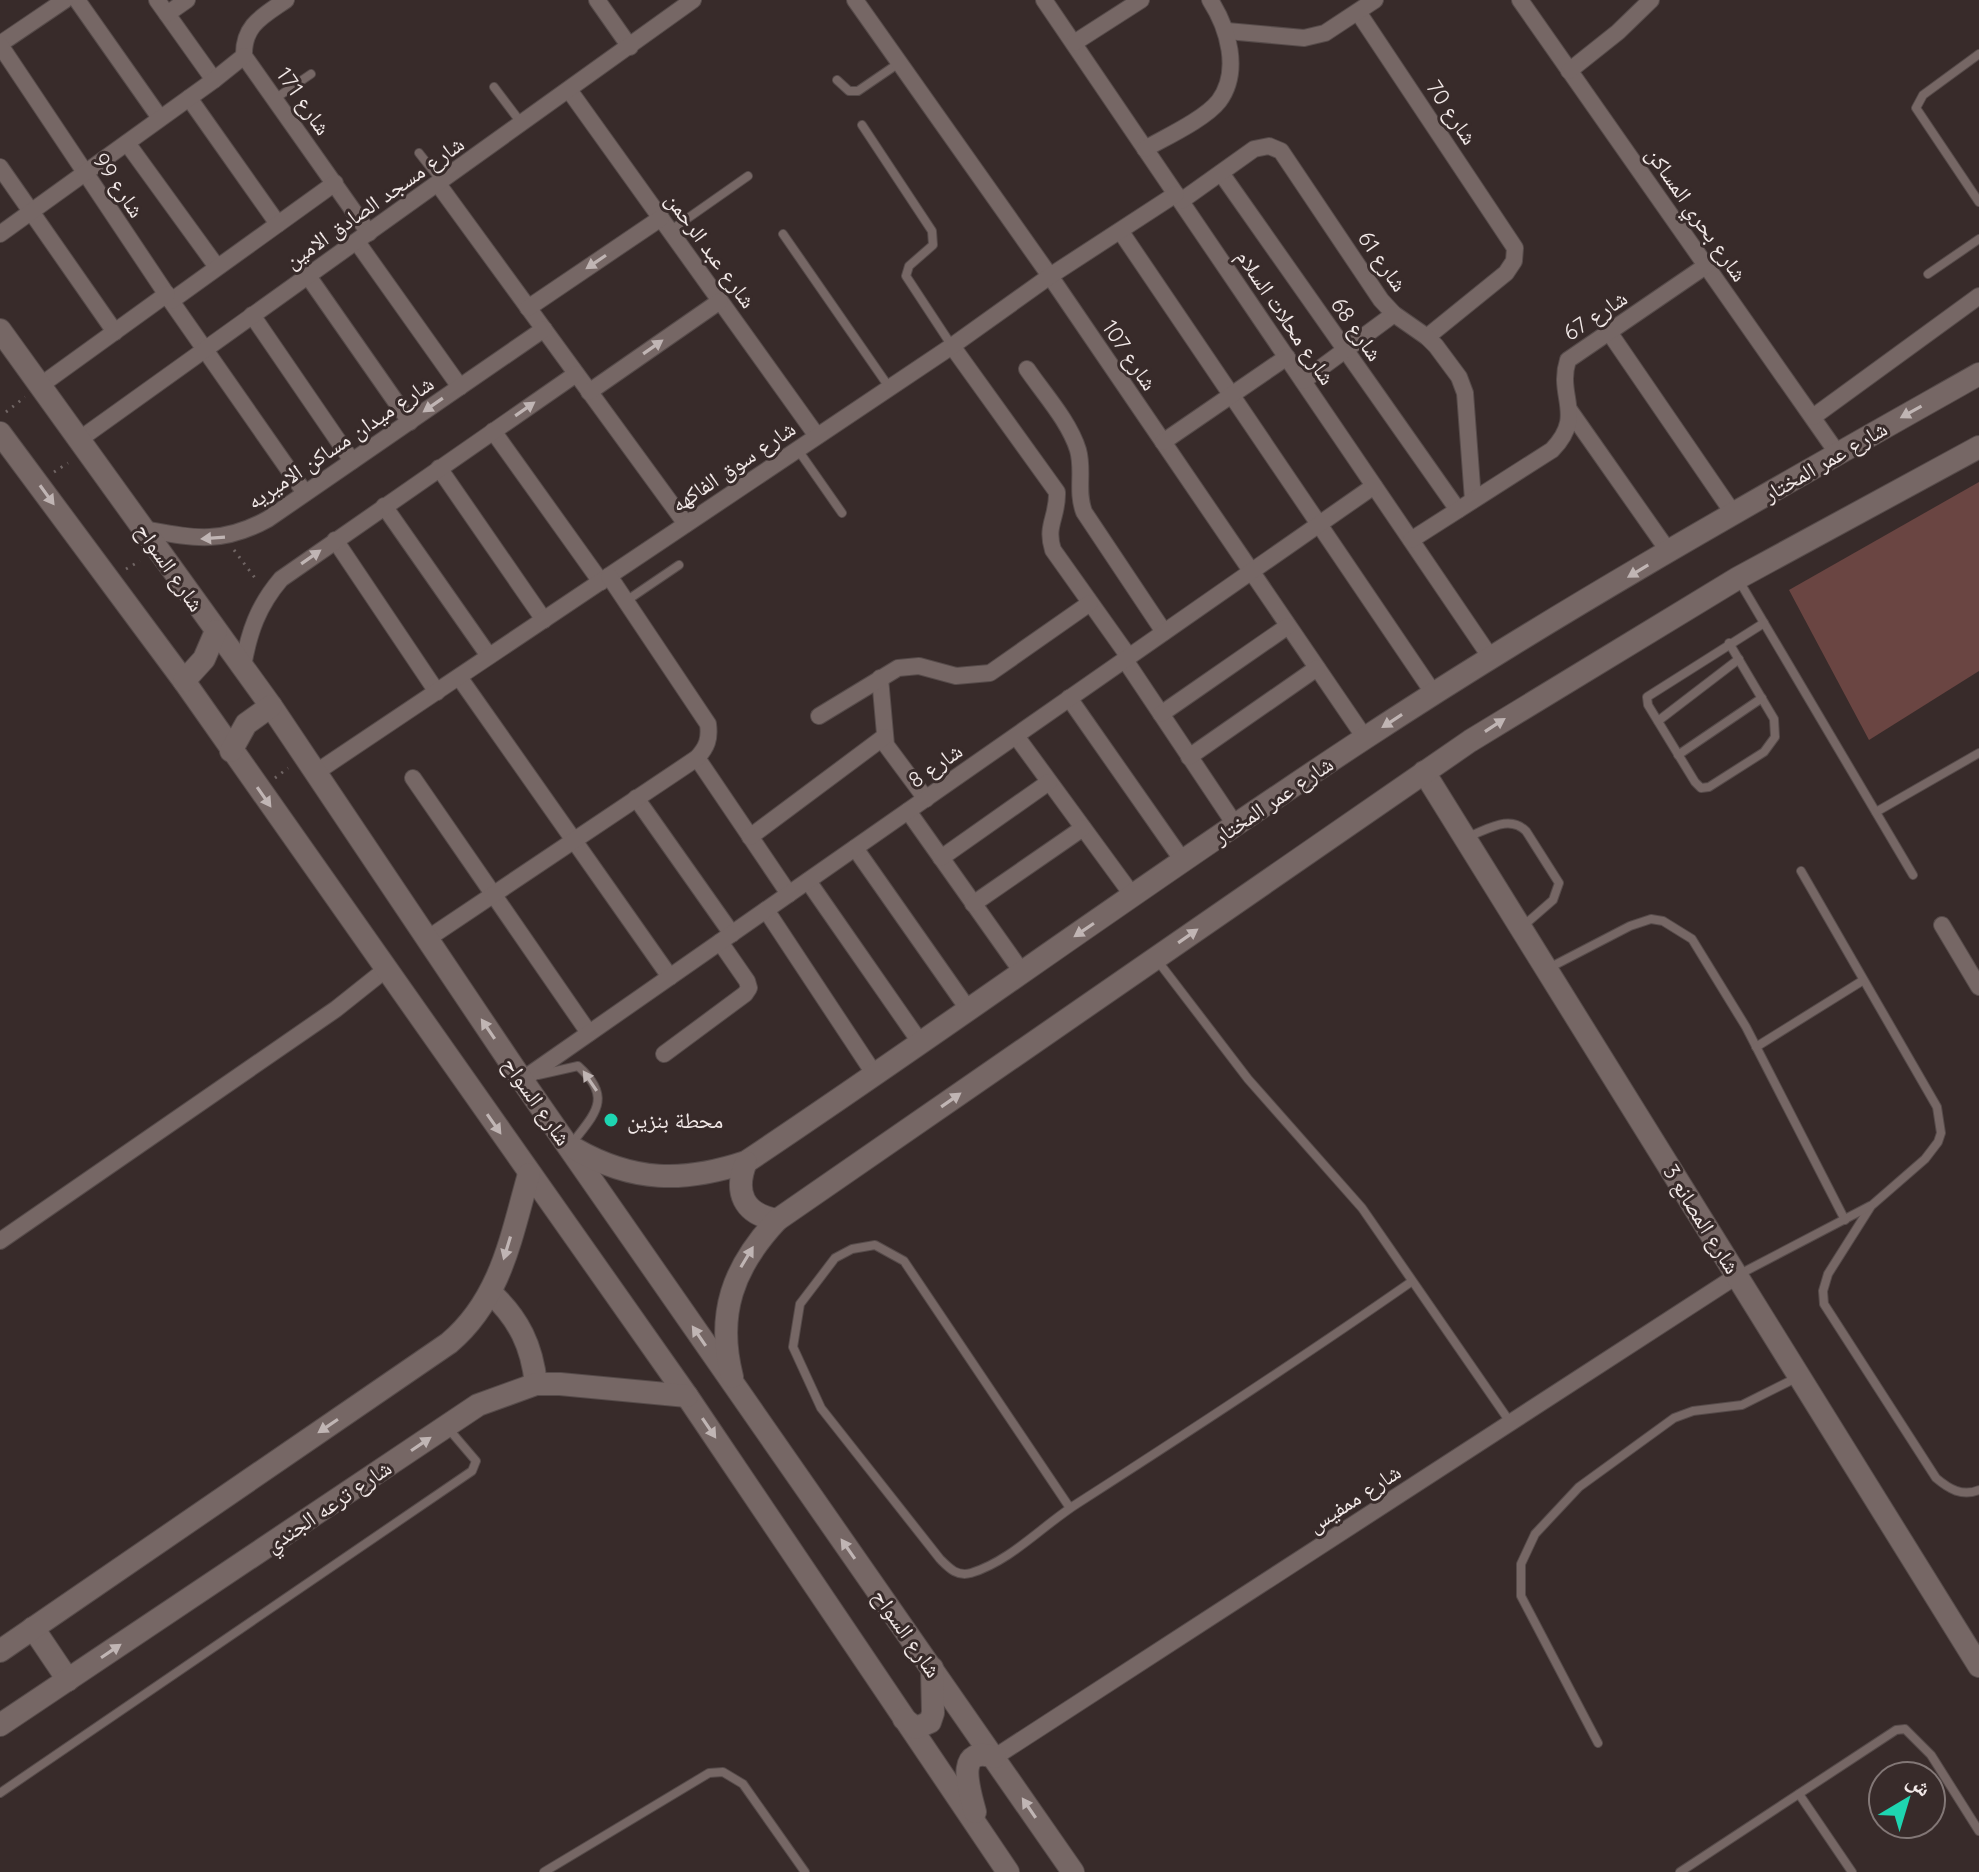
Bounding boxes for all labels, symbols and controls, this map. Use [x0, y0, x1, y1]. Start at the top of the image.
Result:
street label: شارع 171 [271, 62, 337, 140]
street label: شارع 70 [1420, 74, 1484, 150]
street label: شارع مسجد الصادق الامين [279, 129, 469, 275]
street label: شارع بحري المساكن [1637, 141, 1754, 289]
street label: شارع 99 [87, 147, 151, 223]
street label: شارع عبد الرحمن [660, 187, 762, 313]
street label: شارع 61 [1352, 225, 1414, 297]
street label: شارع محلات السلام [1230, 244, 1342, 391]
one-way arrow [585, 254, 607, 269]
street label: شارع 67 [1558, 284, 1632, 346]
street label: شارع 68 [1325, 292, 1389, 366]
street label: شارع 107 [1096, 314, 1164, 396]
one-way arrow [643, 340, 664, 355]
street label: شارع ميدان مساكن الاميريه [241, 369, 439, 515]
one-way arrow [423, 397, 444, 412]
one-way arrow [514, 402, 535, 417]
one-way arrow [1900, 405, 1922, 419]
street label: شارع سوق الفاكهه [665, 414, 801, 518]
street label: شارع عمر المختار [1757, 414, 1892, 508]
one-way arrow [39, 484, 55, 506]
street label: شارع السواح [129, 517, 211, 617]
one-way arrow [200, 532, 225, 545]
one-way arrow [300, 550, 321, 565]
one-way arrow [1627, 564, 1649, 578]
one-way arrow [1381, 713, 1403, 727]
one-way arrow [1484, 719, 1506, 733]
street label: شارع 8 [903, 736, 967, 794]
street label: شارع عمر المختار [1207, 750, 1338, 851]
one-way arrow [256, 787, 271, 808]
one-way arrow [1074, 922, 1095, 937]
one-way arrow [1178, 929, 1199, 944]
one-way arrow [481, 1019, 496, 1040]
street label: شارع السواح [496, 1051, 578, 1151]
one-way arrow [584, 1070, 598, 1092]
one-way arrow [941, 1092, 962, 1107]
place label: محطة بنزين [627, 1106, 723, 1134]
marker: محطة بنزين [602, 1111, 620, 1129]
one-way arrow [486, 1114, 501, 1135]
street label: شارع المصانع 3 [1657, 1159, 1747, 1279]
one-way arrow [500, 1237, 513, 1261]
one-way arrow [740, 1246, 754, 1268]
one-way arrow [692, 1325, 707, 1346]
one-way arrow [318, 1418, 339, 1433]
one-way arrow [701, 1418, 716, 1439]
one-way arrow [410, 1437, 431, 1452]
street label: شارع ترعه الجندي [260, 1453, 398, 1561]
street label: شارع ممفيس [1302, 1457, 1406, 1539]
one-way arrow [841, 1538, 856, 1559]
street label: شارع السواح [866, 1583, 948, 1683]
one-way arrow [101, 1644, 122, 1659]
north arrow [1867, 1760, 1947, 1840]
text: ش [1901, 1766, 1937, 1802]
one-way arrow [1022, 1797, 1037, 1818]

